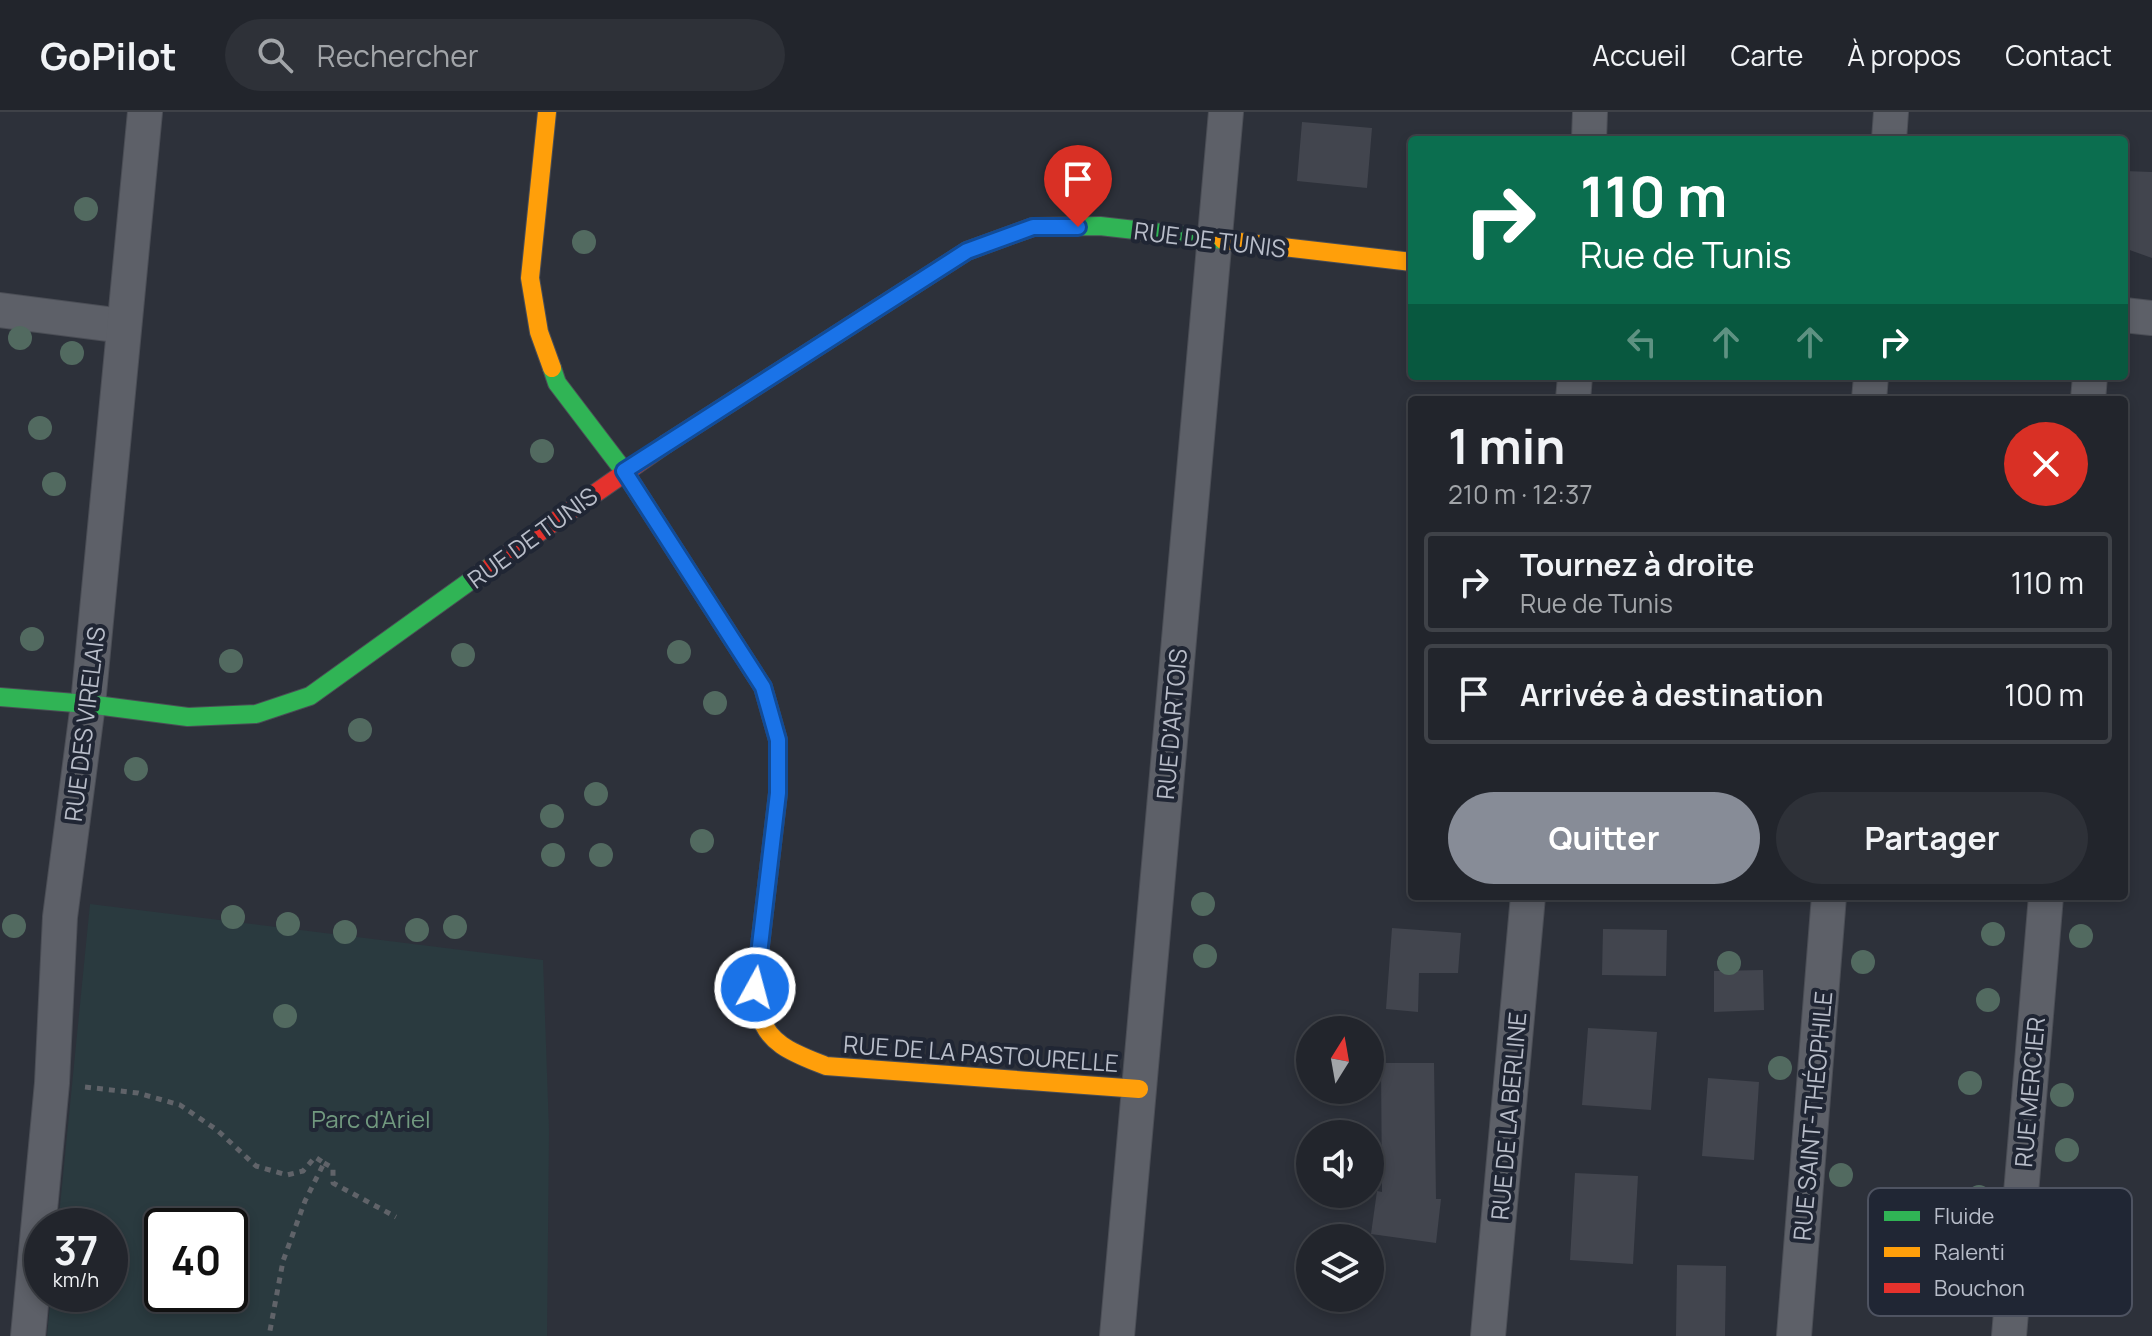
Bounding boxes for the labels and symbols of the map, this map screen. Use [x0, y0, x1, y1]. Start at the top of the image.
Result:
pin [1044, 145, 1112, 227]
street label: RUE DE TUNIS [1132, 213, 1288, 265]
street label: RUE DE TUNIS [460, 479, 604, 595]
street label: RUE DES VIRELAIS [56, 625, 112, 823]
street label: RUE D'ARTOIS [1148, 647, 1194, 801]
position arrow [713, 946, 797, 1030]
street label: RUE SAINT-THÉOPHILE [1785, 990, 1839, 1242]
street label: RUE DE LA BERLINE [1482, 1011, 1534, 1221]
street label: RUE MERCIER [2006, 1015, 2052, 1169]
north arrow [1296, 1016, 1384, 1104]
street label: RUE DE LA PASTOURELLE [842, 1027, 1120, 1079]
park label: Parc d'Ariel [311, 1102, 431, 1135]
legend [1868, 1188, 2132, 1316]
text: Fluide [1934, 1201, 1994, 1231]
speed limit sign: 40 [144, 1208, 248, 1312]
text: Ralenti [1934, 1237, 2005, 1267]
text: Bouchon [1934, 1273, 2025, 1303]

